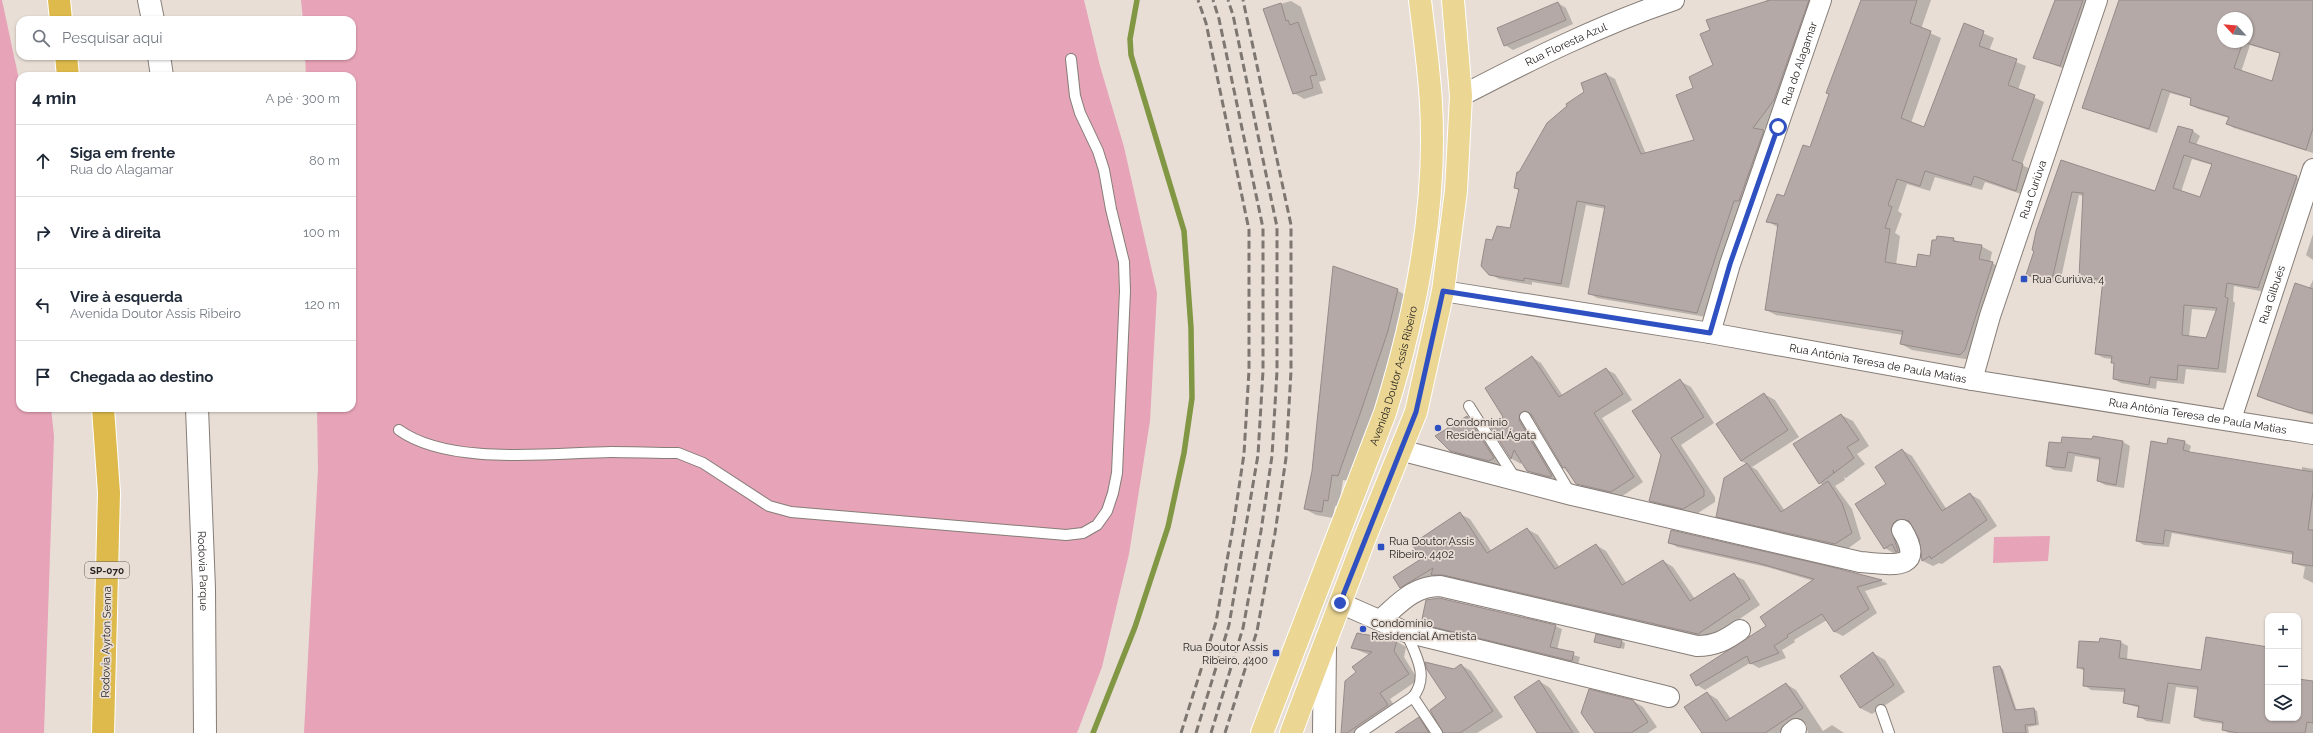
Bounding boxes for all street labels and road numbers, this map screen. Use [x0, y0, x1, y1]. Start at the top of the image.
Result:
street label: Rua Floresta Azul [1523, 20, 1609, 69]
street label: Rua do Alagamar [1779, 20, 1820, 107]
street label: Rua Curiúva [2017, 159, 2049, 221]
street label: Rua Gilbués [2257, 264, 2288, 326]
street label: Avenida Doutor Assis Ribeiro [1367, 304, 1420, 448]
street label: Rua Antônia Teresa de Paula Matias [1788, 341, 1968, 386]
street label: Rua Antônia Teresa de Paula Matias [2108, 396, 2287, 437]
street label: Rodovia Parque [195, 531, 210, 612]
road number: SP-070 [85, 562, 129, 578]
street label: Rodovia Ayrton Senna [99, 586, 114, 698]

